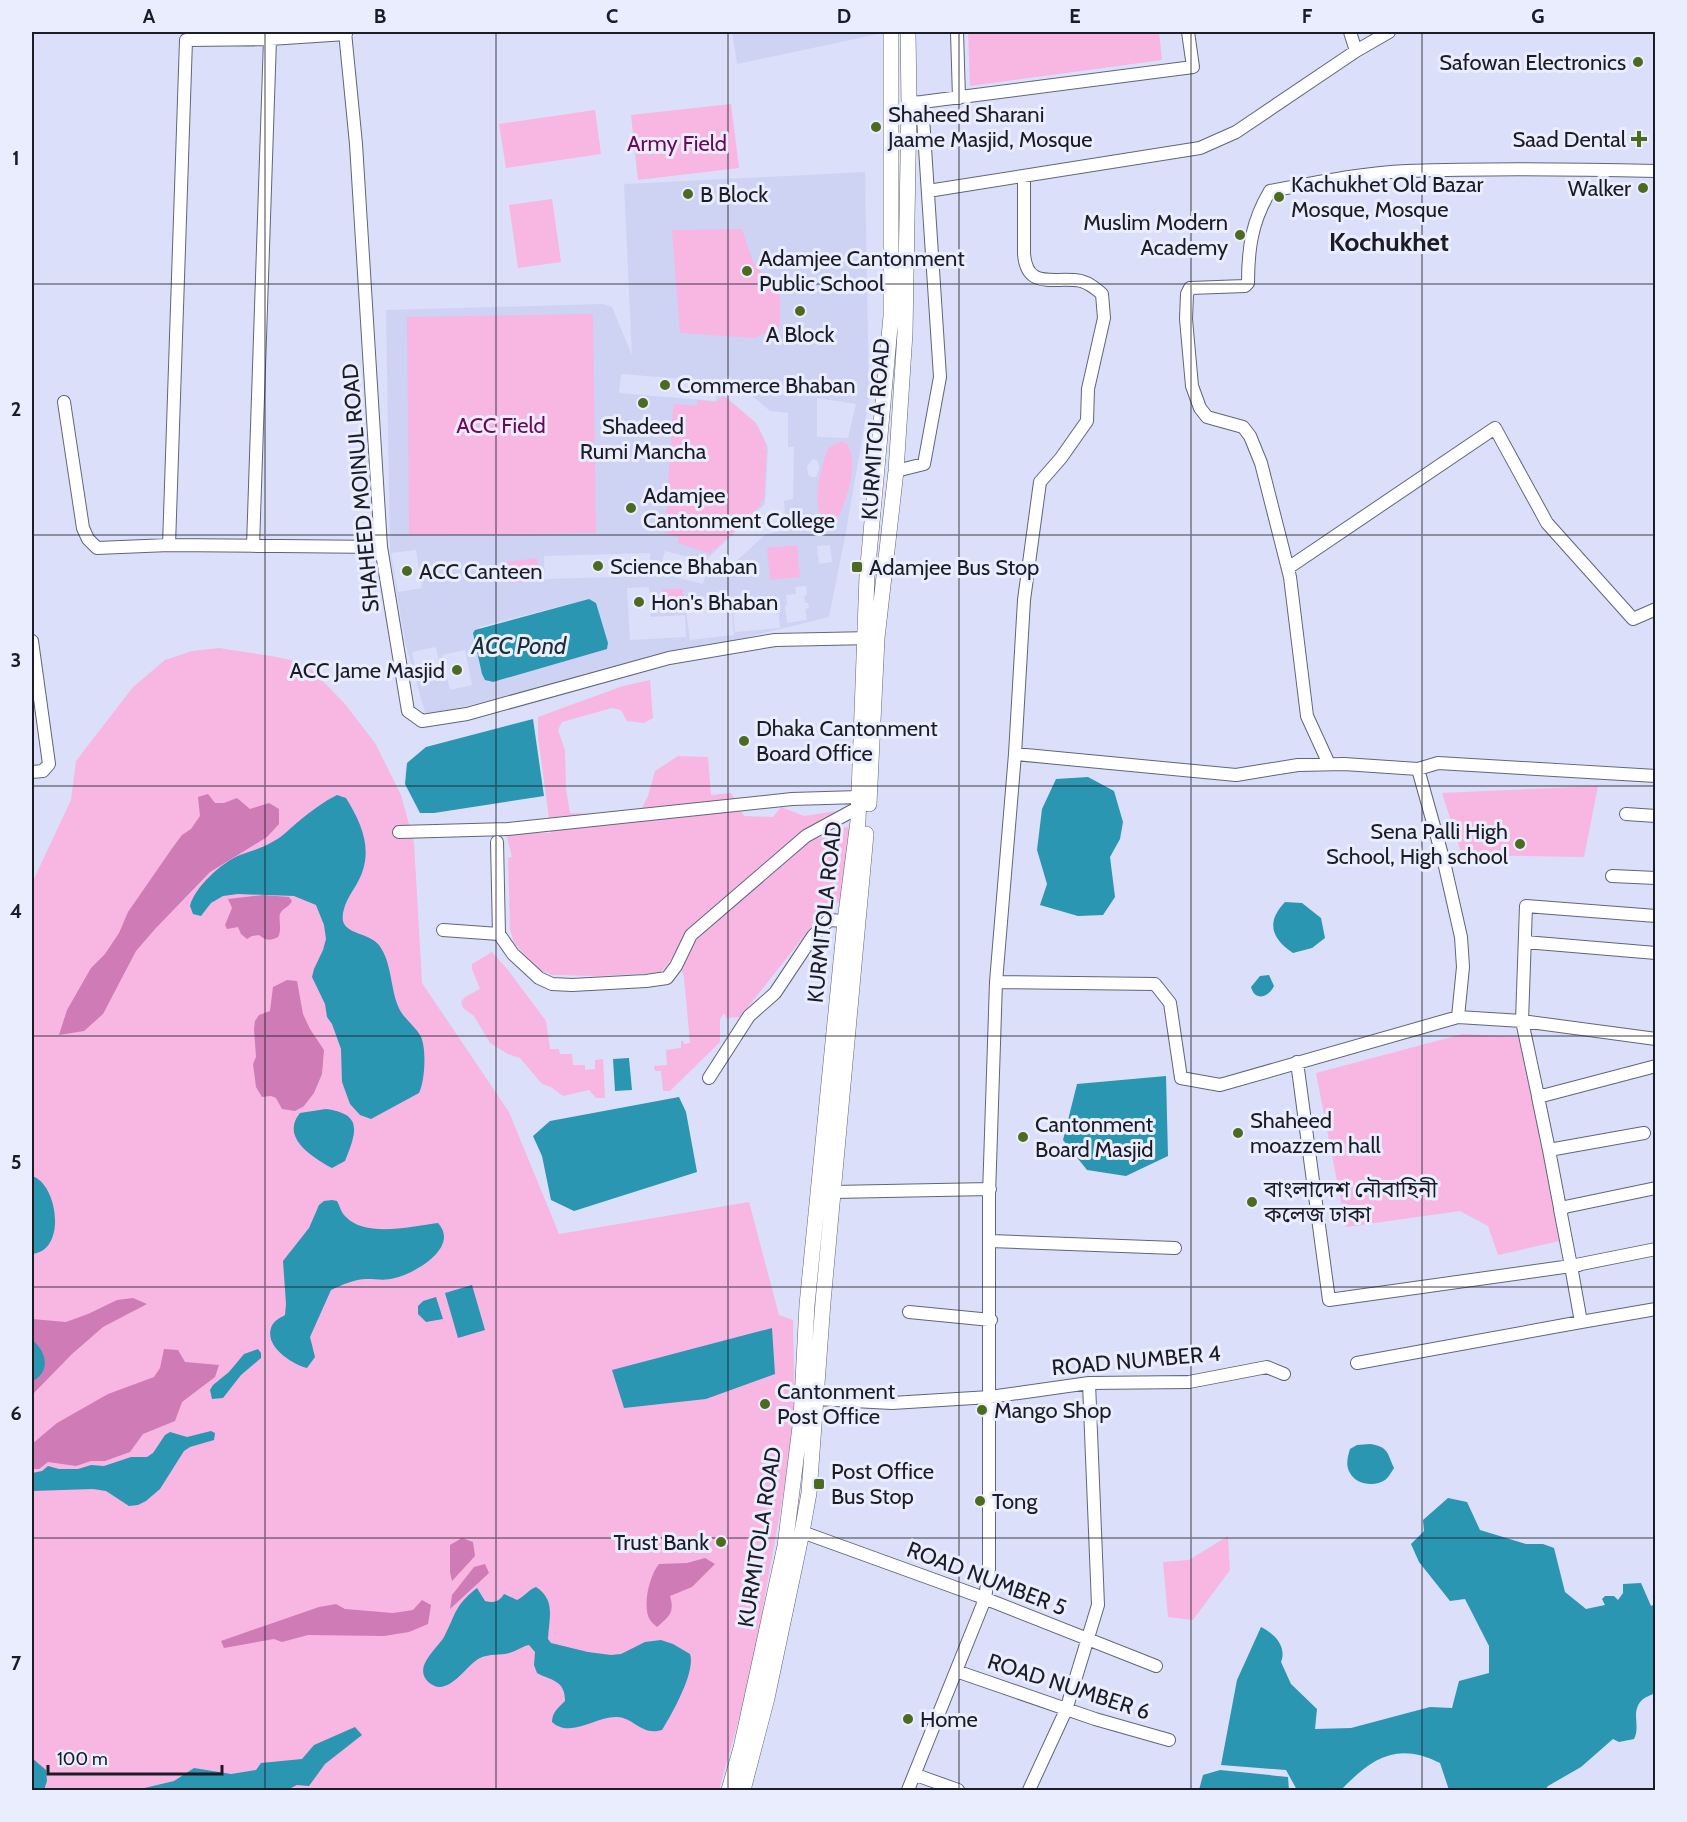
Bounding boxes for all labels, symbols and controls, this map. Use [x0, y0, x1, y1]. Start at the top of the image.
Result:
text: A [143, 4, 156, 28]
text: B [374, 4, 386, 28]
text: C [606, 4, 618, 28]
text: D [837, 4, 851, 28]
text: E [1069, 4, 1081, 28]
text: F [1302, 4, 1313, 28]
text: G [1531, 4, 1545, 28]
place label: Safowan Electronics [1439, 49, 1626, 76]
marker: Safowan Electronics [1631, 55, 1645, 69]
place label: Shaheed Sharani Jaame Masjid, Mosque [887, 101, 1093, 153]
marker: Shaheed Sharani Jaame Masjid, Mosque [869, 120, 883, 134]
place label: Saad Dental [1512, 126, 1627, 153]
park label: Army Field [627, 130, 727, 157]
marker: Saad Dental [1630, 130, 1648, 148]
text: 1 [12, 146, 20, 170]
place label: Kachukhet Old Bazar Mosque, Mosque [1291, 171, 1484, 223]
place label: Walker [1568, 175, 1631, 202]
place label: B Block [700, 181, 768, 208]
marker: Walker [1636, 181, 1650, 195]
marker: B Block [681, 187, 695, 201]
marker: Kachukhet Old Bazar Mosque, Mosque [1272, 190, 1286, 204]
place label: Muslim Modern Academy [1083, 209, 1228, 261]
district label: Kochukhet [1329, 226, 1449, 258]
marker: Muslim Modern Academy [1233, 228, 1247, 242]
place label: Adamjee Cantonment Public School [759, 245, 965, 297]
marker: Adamjee Cantonment Public School [740, 264, 754, 278]
marker: A Block [793, 304, 807, 318]
place label: A Block [766, 321, 834, 348]
street label: KURMITOLA ROAD [856, 337, 895, 521]
street label: SHAHEED MOINUL ROAD [336, 362, 385, 614]
place label: Commerce Bhaban [677, 372, 855, 399]
marker: Commerce Bhaban [658, 378, 672, 392]
marker: Shadeed Rumi Mancha [636, 396, 650, 410]
text: 2 [11, 397, 21, 421]
park label: ACC Field [456, 412, 546, 439]
place label: Shadeed Rumi Mancha [580, 413, 707, 465]
place label: Adamjee Cantonment College [643, 482, 835, 534]
marker: Adamjee Cantonment College [624, 501, 638, 515]
place label: Science Bhaban [610, 553, 758, 580]
place label: Adamjee Bus Stop [869, 554, 1039, 581]
place label: ACC Canteen [419, 558, 542, 585]
marker: Science Bhaban [591, 559, 605, 573]
marker: Adamjee Bus Stop [850, 560, 864, 574]
marker: ACC Canteen [400, 564, 414, 578]
place label: Hon's Bhaban [651, 589, 778, 616]
marker: Hon's Bhaban [632, 595, 646, 609]
water label: ACC Pond [471, 631, 567, 660]
text: 3 [11, 648, 21, 672]
place label: ACC Jame Masjid [290, 657, 445, 684]
marker: ACC Jame Masjid [450, 663, 464, 677]
place label: Dhaka Cantonment Board Office [756, 715, 938, 767]
marker: Dhaka Cantonment Board Office [737, 734, 751, 748]
place label: Sena Palli High School, High school [1326, 818, 1509, 870]
street label: KURMITOLA ROAD [802, 820, 847, 1004]
marker: Sena Palli High School, High school [1513, 837, 1527, 851]
text: 4 [10, 899, 22, 923]
place label: Shaheed moazzem hall [1250, 1107, 1382, 1159]
place label: Cantonment Board Masjid [1035, 1111, 1154, 1163]
marker: Shaheed moazzem hall [1231, 1126, 1245, 1140]
marker: Cantonment Board Masjid [1016, 1130, 1030, 1144]
text: 5 [11, 1150, 21, 1174]
place label: বাংলাদেশ নৌবাহিনী কলেজ ঢাকা [1263, 1176, 1438, 1228]
marker: বাংলাদেশ নৌবাহিনী কলেজ ঢাকা [1245, 1195, 1259, 1209]
street label: ROAD NUMBER 4 [1050, 1340, 1222, 1381]
place label: Cantonment Post Office [777, 1378, 896, 1430]
marker: Cantonment Post Office [758, 1397, 772, 1411]
place label: Mango Shop [994, 1397, 1112, 1424]
text: 6 [10, 1401, 22, 1425]
marker: Mango Shop [975, 1403, 989, 1417]
street label: KURMITOLA ROAD [732, 1445, 787, 1629]
place label: Post Office Bus Stop [831, 1458, 934, 1510]
marker: Post Office Bus Stop [812, 1477, 826, 1491]
place label: Tong [992, 1488, 1038, 1515]
marker: Tong [973, 1494, 987, 1508]
place label: Trust Bank [613, 1529, 709, 1556]
marker: Trust Bank [714, 1535, 728, 1549]
street label: ROAD NUMBER 5 [903, 1536, 1071, 1621]
street label: ROAD NUMBER 6 [984, 1647, 1154, 1726]
text: 7 [11, 1651, 22, 1675]
place label: Home [920, 1706, 978, 1733]
marker: Home [901, 1712, 915, 1726]
scale bar [48, 1738, 222, 1776]
text: 100 m [57, 1748, 108, 1770]

